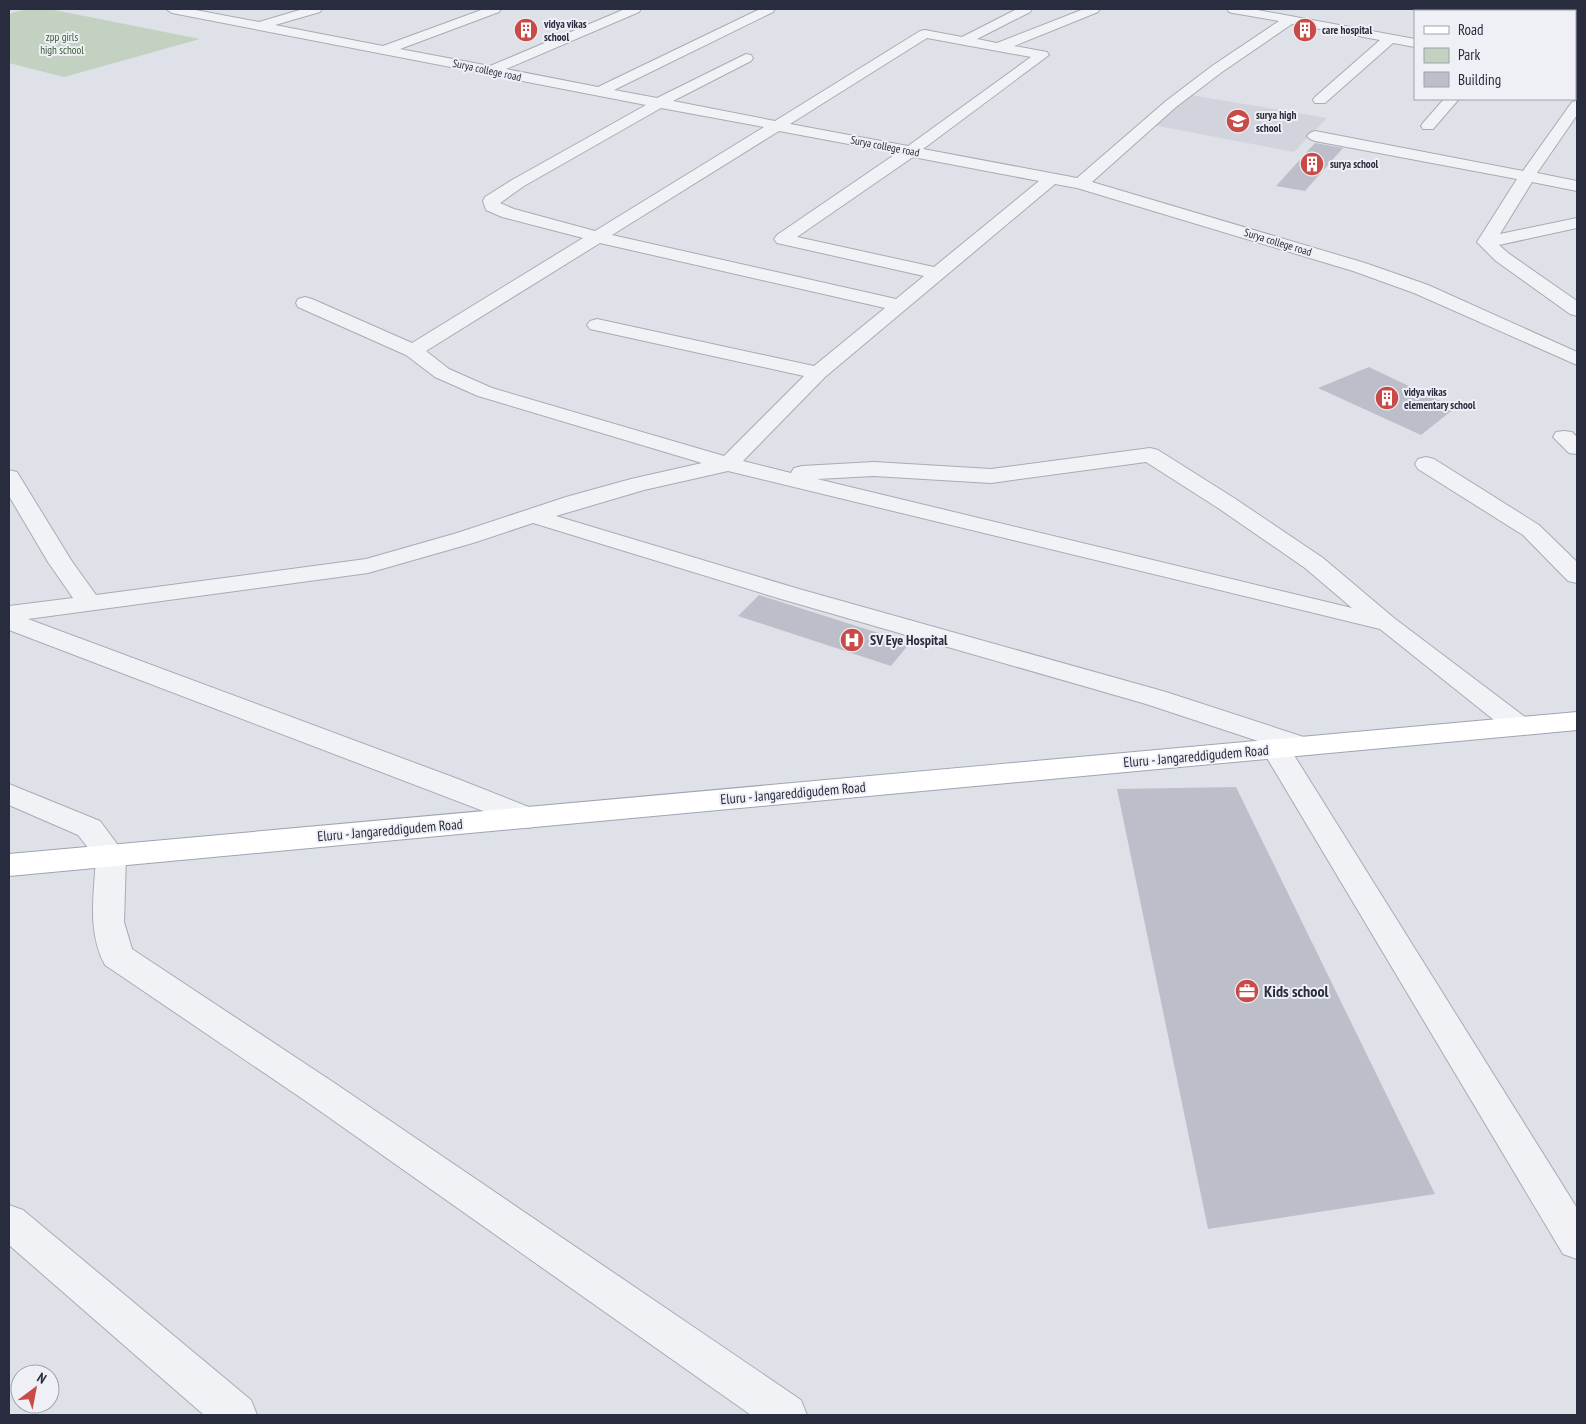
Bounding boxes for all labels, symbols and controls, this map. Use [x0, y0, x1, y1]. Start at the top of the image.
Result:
legend [1414, 10, 1576, 100]
building icon: vidya vikas school [513, 17, 539, 43]
place label: vidya vikas school [543, 17, 587, 44]
building icon: care hospital [1292, 17, 1318, 43]
text: Road [1458, 20, 1484, 39]
place label: care hospital [1322, 23, 1372, 37]
park label: zpp girls high school [40, 30, 84, 57]
text: Park [1458, 45, 1480, 64]
street label: Surya college road [451, 56, 523, 84]
text: Building [1458, 70, 1501, 89]
school or university icon: surya high school [1225, 108, 1251, 134]
place label: surya high school [1256, 108, 1296, 135]
street label: Surya college road [849, 132, 921, 160]
building icon: surya school [1299, 151, 1325, 177]
place label: surya school [1330, 157, 1379, 171]
street label: Surya college road [1242, 225, 1314, 259]
building icon: vidya vikas elementary school [1374, 385, 1400, 411]
place label: vidya vikas elementary school [1403, 385, 1476, 412]
hospital icon: SV Eye Hospital [839, 627, 865, 653]
place label: SV Eye Hospital [870, 631, 948, 649]
street label: Eluru - Jangareddigudem Road [1123, 741, 1269, 771]
street label: Eluru - Jangareddigudem Road [720, 778, 866, 808]
street label: Eluru - Jangareddigudem Road [317, 815, 463, 845]
office icon: Kids school [1234, 978, 1260, 1004]
place label: Kids school [1264, 981, 1329, 1001]
north arrow [10, 1364, 60, 1414]
text: N [34, 1368, 50, 1388]

